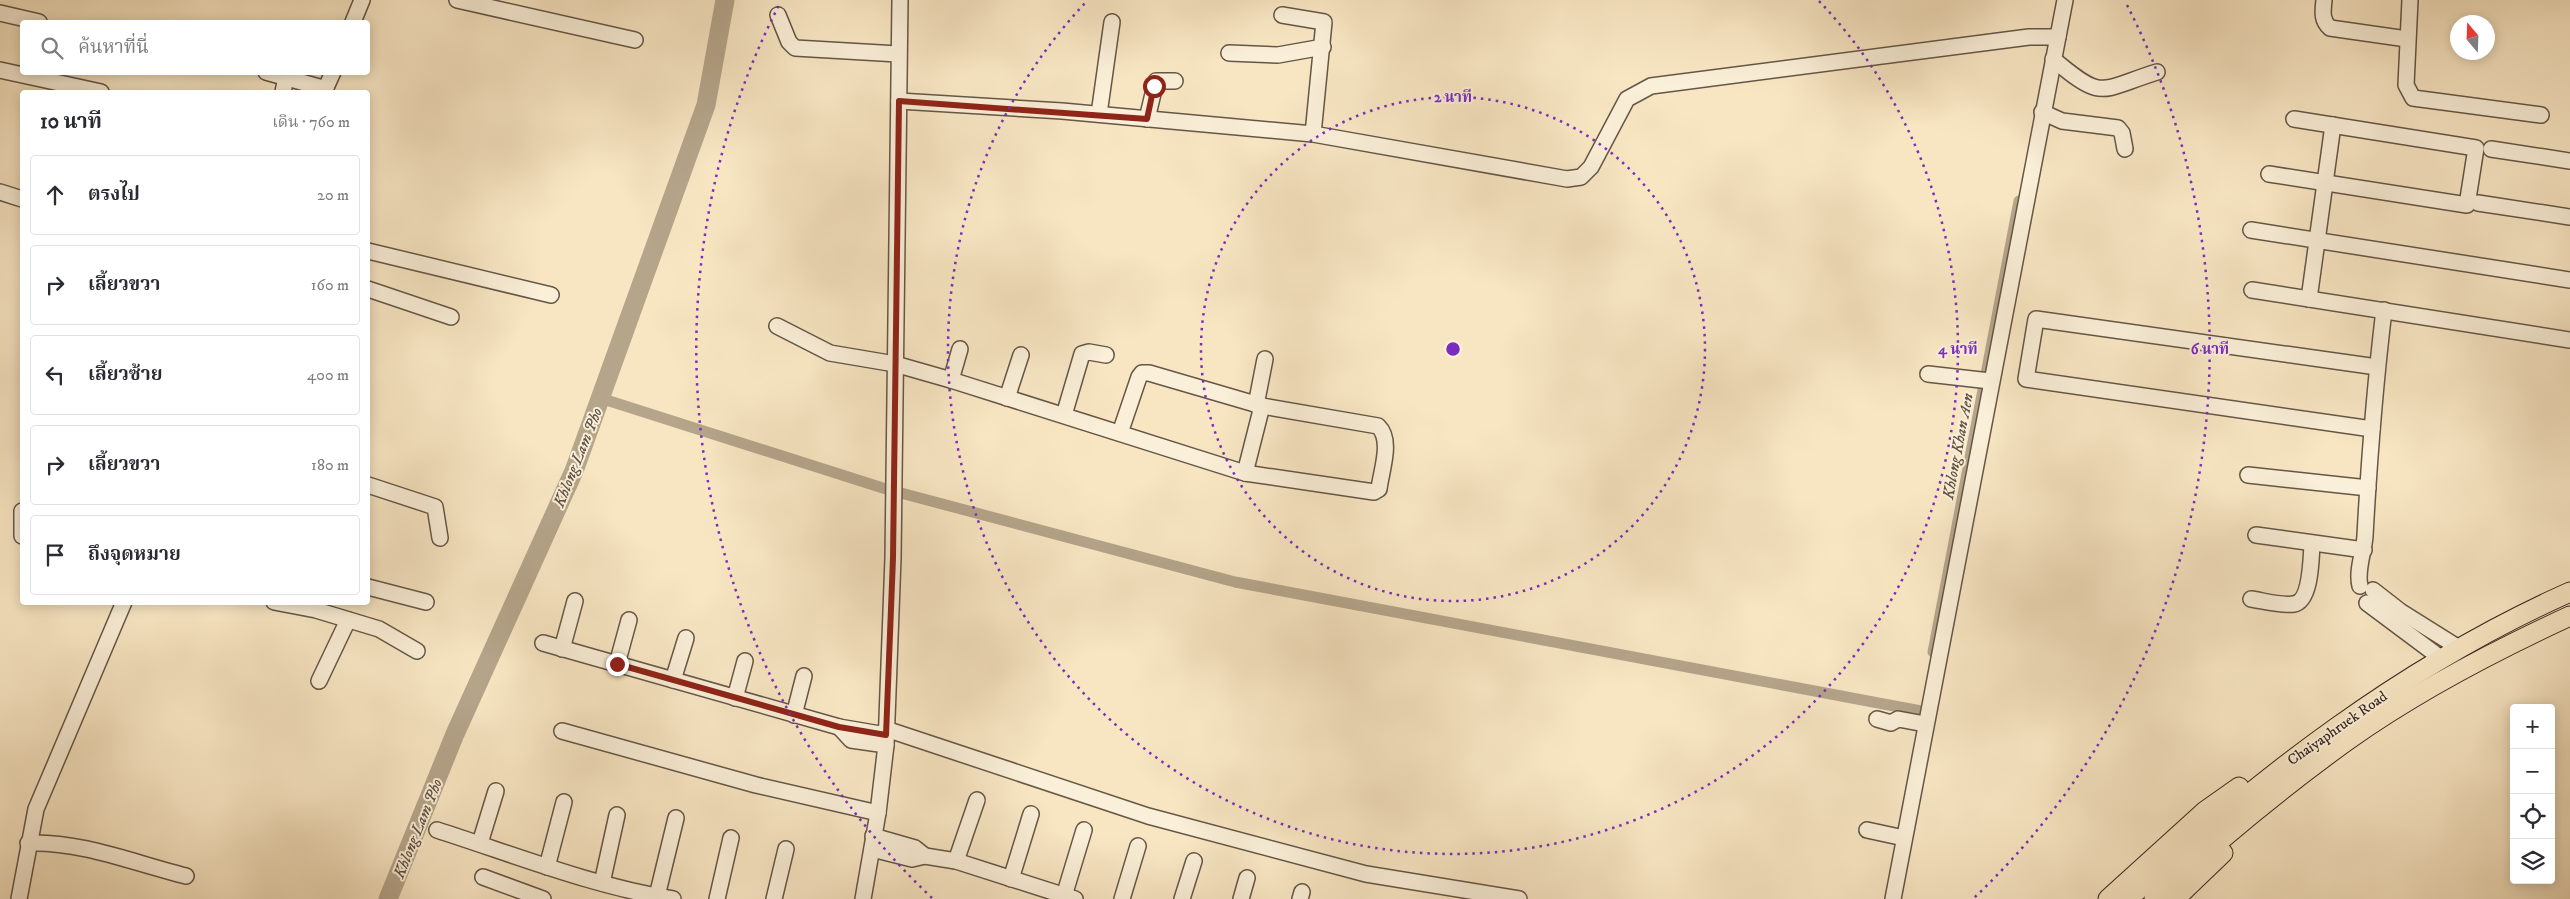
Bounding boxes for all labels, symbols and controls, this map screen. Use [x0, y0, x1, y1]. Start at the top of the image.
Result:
north arrow [2450, 15, 2495, 60]
search box [20, 20, 370, 75]
icon: search [38, 34, 66, 62]
text: ค้นหาที่นี่ [78, 36, 149, 59]
route start [1143, 75, 1166, 98]
text: 2 นาที [1434, 88, 1472, 107]
text: 10 นาที [40, 109, 102, 135]
text: เดิน · 760 m [272, 112, 350, 132]
icon: ahead [41, 181, 69, 209]
text: ตรงไป [88, 183, 140, 206]
text: 20 m [317, 185, 349, 205]
icon: right [41, 271, 69, 299]
text: เลี้ยวขวา [88, 273, 160, 296]
text: 160 m [311, 275, 349, 295]
centre of rings [1444, 340, 1462, 358]
text: 4 นาที [1937, 340, 1978, 359]
text: 6 นาที [2191, 340, 2229, 359]
icon: left [41, 361, 69, 389]
text: เลี้ยวซ้าย [88, 363, 162, 386]
text: 400 m [307, 365, 349, 385]
water label: Khlong Khan Aen [1938, 392, 1978, 502]
water label: Khlong Lam Pho [549, 405, 607, 511]
icon: right [41, 451, 69, 479]
text: เลี้ยวขวา [88, 453, 160, 476]
text: 180 m [311, 455, 349, 475]
icon: arrive [41, 541, 69, 569]
text: ถึงจุดหมาย [88, 543, 181, 566]
route end [606, 653, 629, 676]
street label: Chaiyaphruek Road [2284, 687, 2391, 770]
map controls [2510, 704, 2555, 884]
button: + [2510, 704, 2555, 749]
button: − [2510, 749, 2555, 794]
water label: Khlong Lam Pho [389, 776, 447, 882]
button: locate [2510, 794, 2555, 839]
button: layers [2510, 839, 2555, 884]

